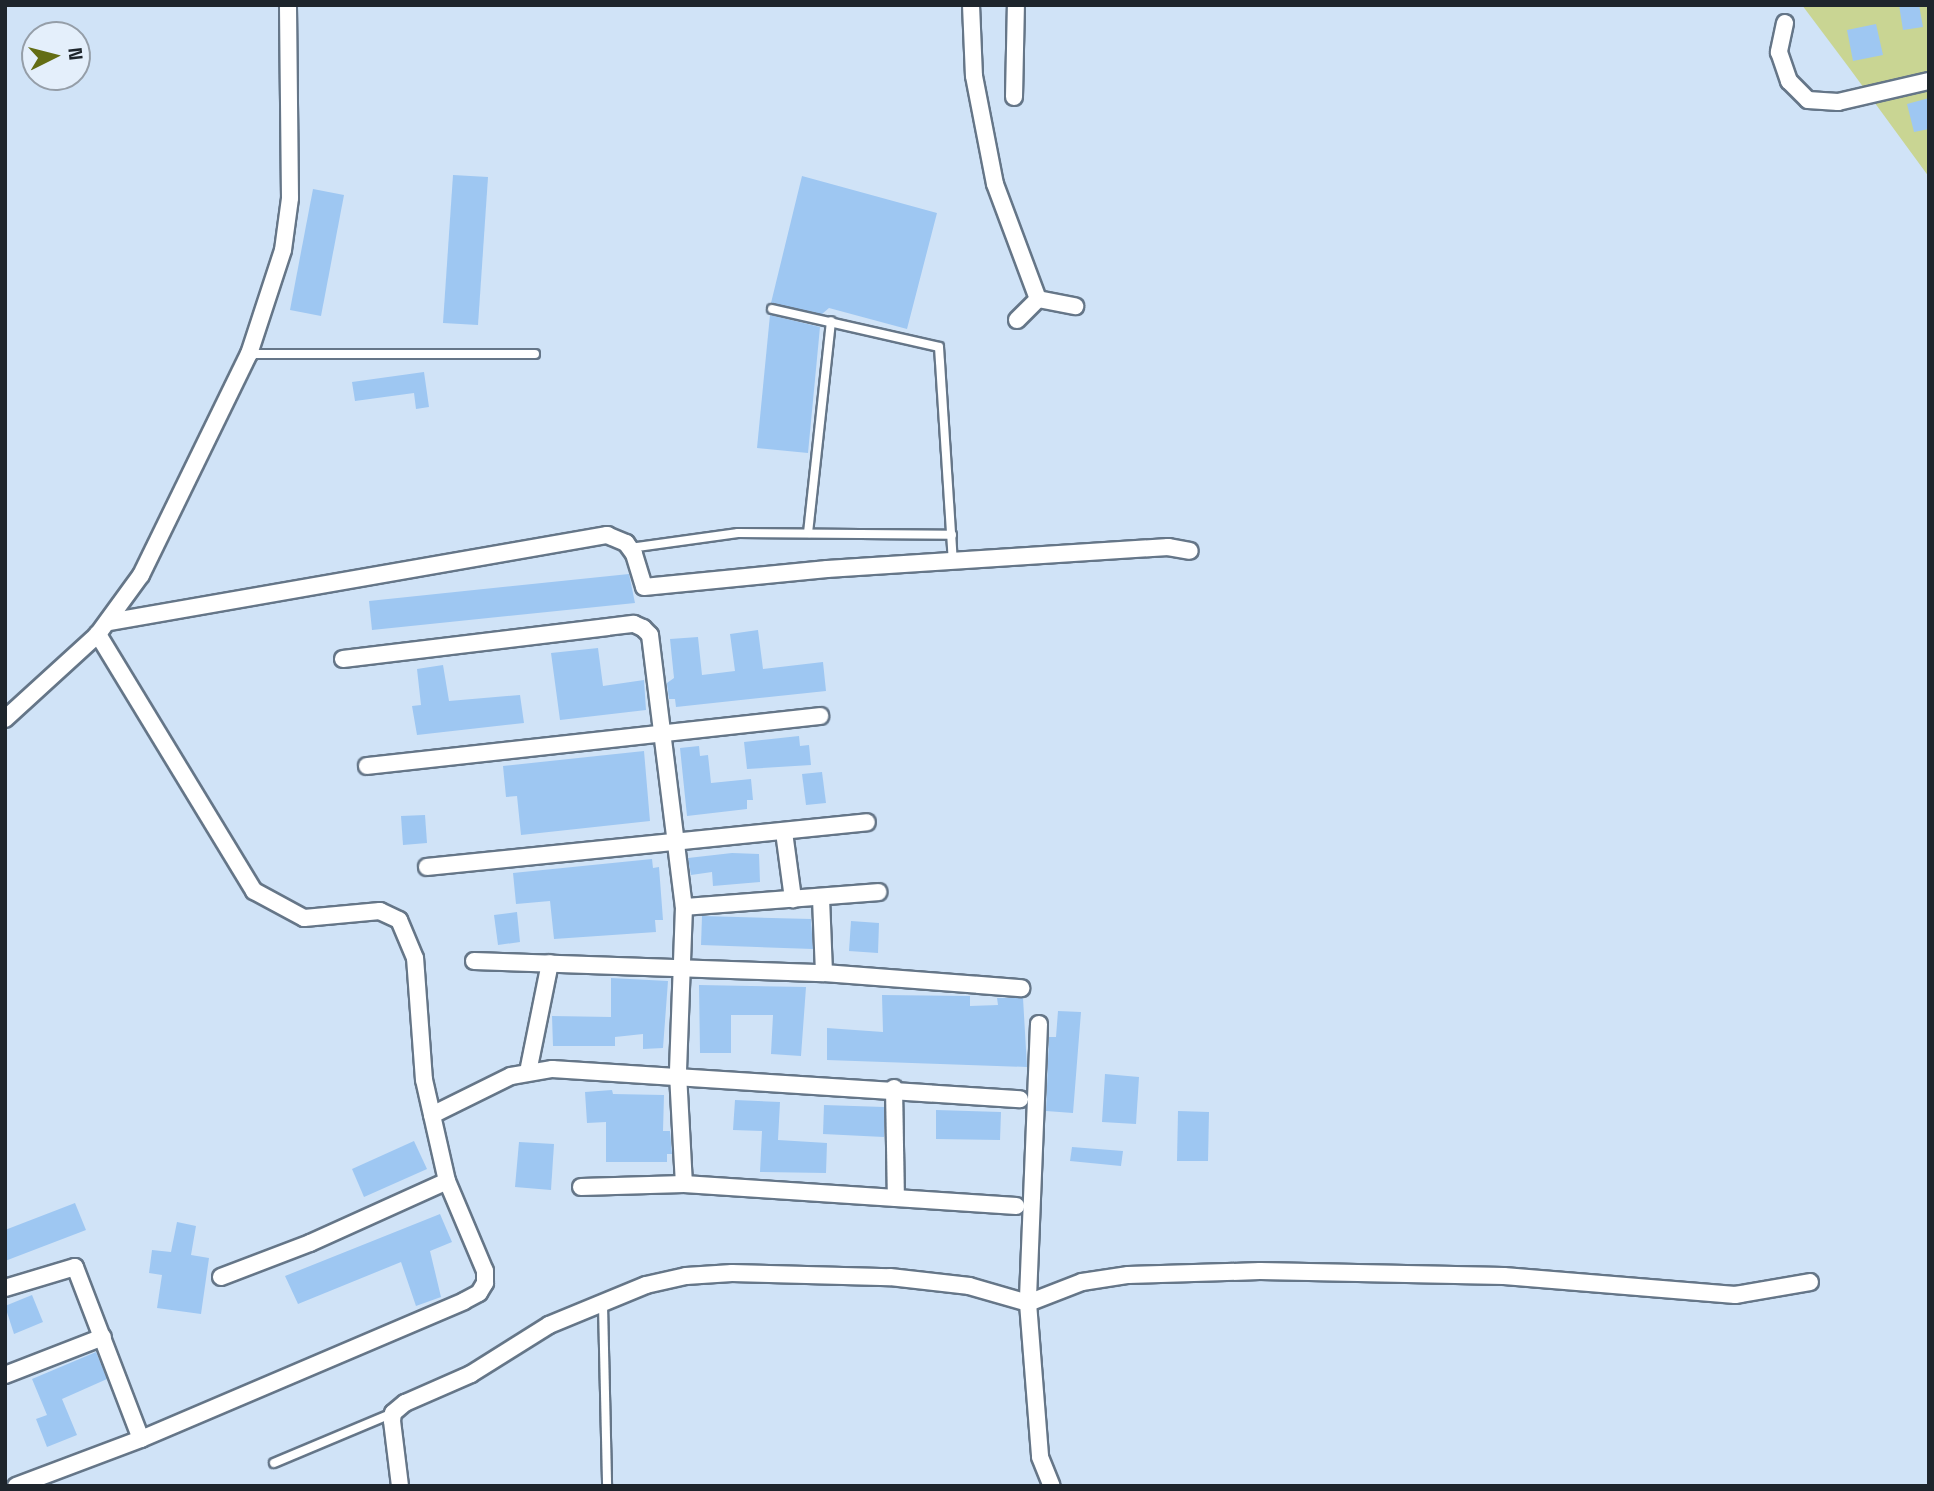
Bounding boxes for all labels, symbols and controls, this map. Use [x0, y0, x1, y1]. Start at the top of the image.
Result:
north arrow [21, 21, 91, 91]
text: N [62, 46, 88, 62]

